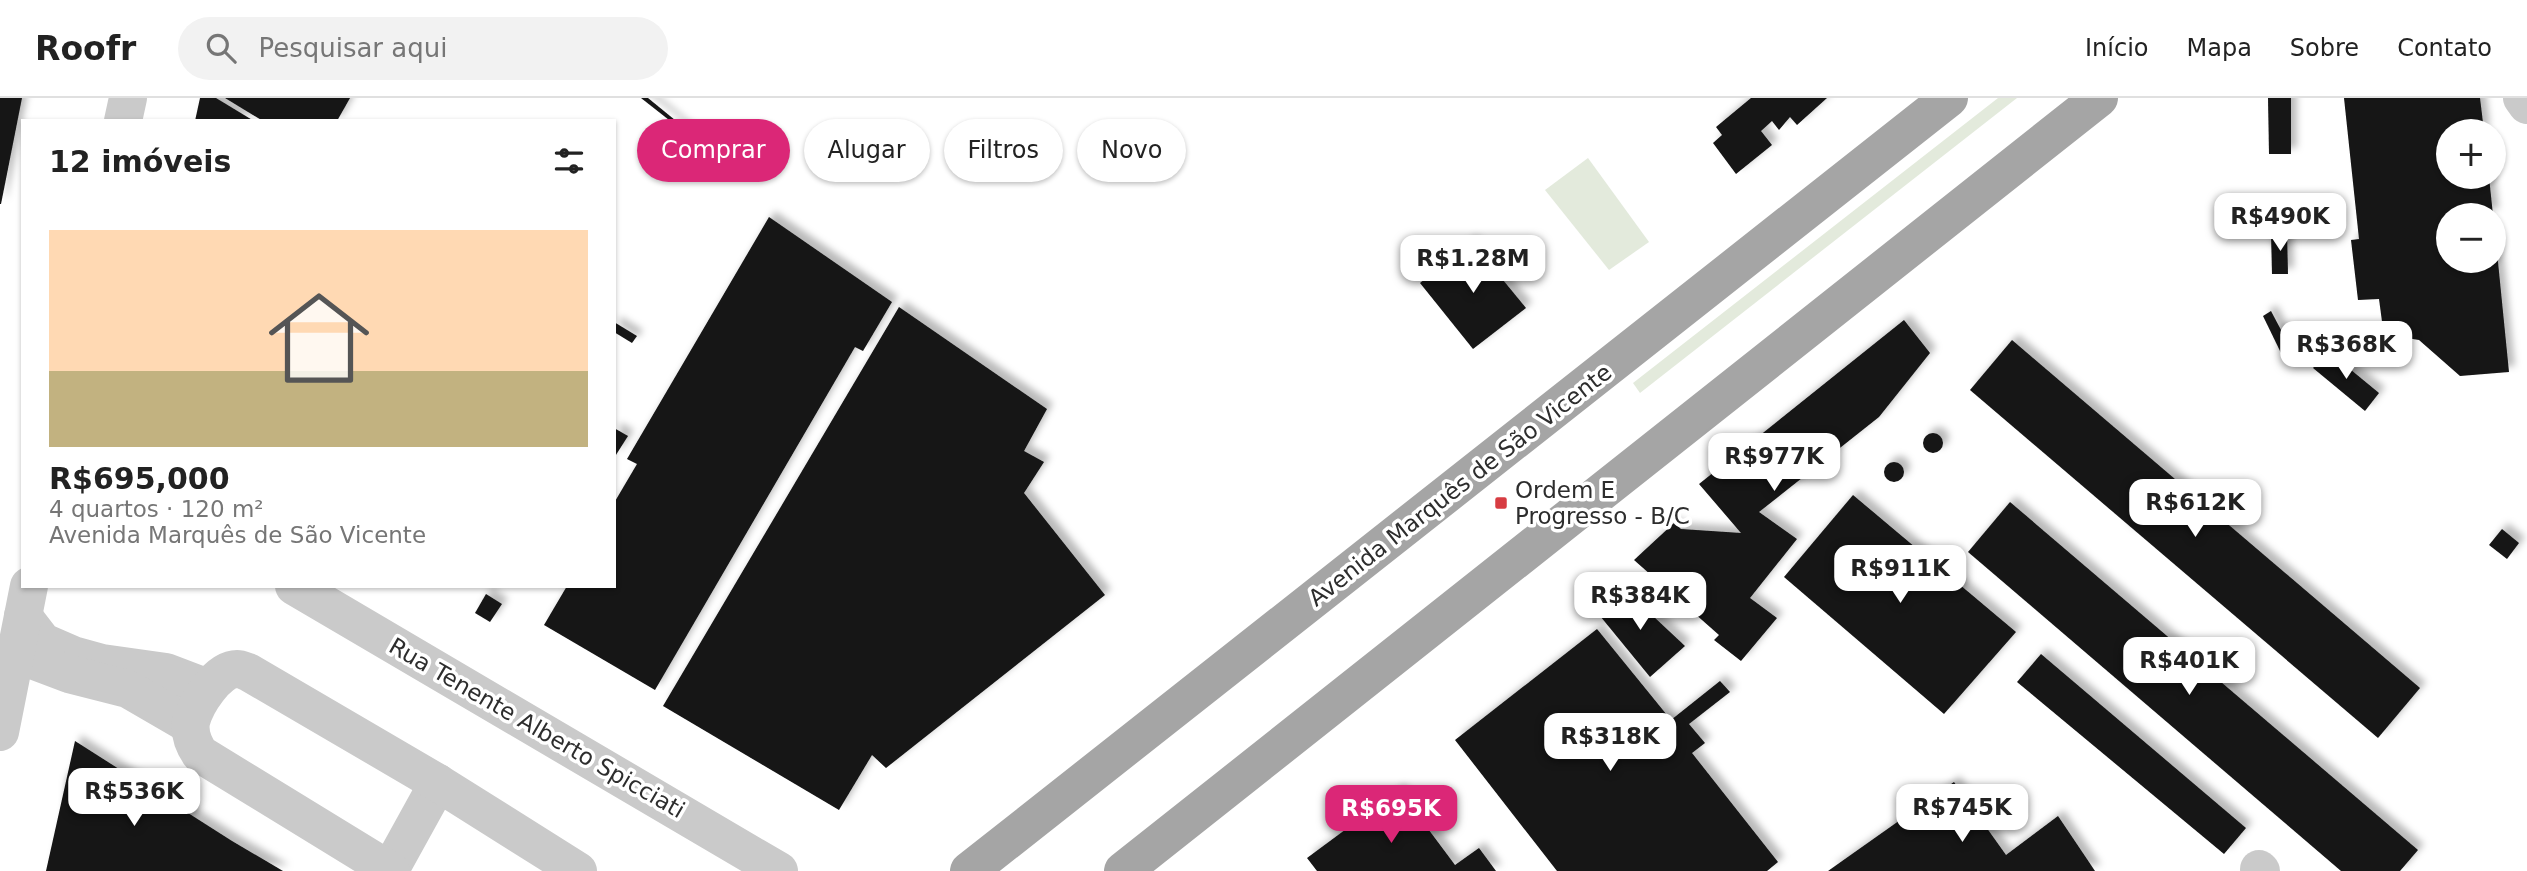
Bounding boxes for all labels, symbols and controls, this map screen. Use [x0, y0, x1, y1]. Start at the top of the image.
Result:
search box [178, 17, 668, 80]
text: Roofr [35, 29, 136, 68]
icon: search [202, 29, 240, 67]
text: Pesquisar aqui [258, 33, 447, 63]
text: Início [2085, 34, 2149, 62]
text: Mapa [2187, 34, 2252, 62]
text: Sobre [2290, 34, 2359, 62]
text: Contato [2397, 34, 2492, 62]
chip: Comprar [637, 119, 790, 182]
chip: Alugar [804, 119, 930, 182]
chip: Filtros [944, 119, 1063, 182]
chip: Novo [1077, 119, 1186, 182]
map controls [2436, 119, 2506, 273]
button: + [2436, 119, 2506, 189]
icon: filters [550, 142, 588, 180]
text: 12 imóveis [49, 144, 231, 179]
pin: R$490K [2223, 194, 2337, 253]
text: R$490K [2230, 203, 2330, 229]
button: − [2436, 203, 2506, 273]
pin: R$1.28M [1408, 236, 1538, 295]
text: R$1.28M [1416, 245, 1530, 271]
icon: home [256, 275, 382, 401]
pin: R$368K [2289, 322, 2403, 381]
text: R$368K [2296, 331, 2396, 357]
street label: Avenida Marquês de São Vicente [1303, 359, 1617, 611]
pin: R$977K [1717, 434, 1831, 493]
text: R$977K [1724, 443, 1824, 469]
text: R$695,000 [49, 461, 230, 496]
place label: Ordem E Progresso - B/C [1515, 477, 1690, 529]
pin: R$612K [2138, 480, 2252, 539]
text: R$612K [2145, 489, 2245, 515]
marker: Ordem E Progresso - B/C [1493, 495, 1509, 511]
text: 4 quartos · 120 m² [49, 496, 264, 522]
text: Avenida Marquês de São Vicente [49, 522, 426, 548]
pin: R$911K [1843, 546, 1957, 605]
text: R$911K [1850, 555, 1950, 581]
pin: R$384K [1583, 573, 1697, 632]
text: R$384K [1590, 582, 1690, 608]
street label: Rua Tenente Alberto Spicciati [385, 633, 689, 823]
pin: R$401K [2132, 638, 2246, 697]
text: R$401K [2139, 647, 2239, 673]
pin: R$318K [1553, 714, 1667, 773]
text: R$318K [1560, 723, 1660, 749]
pin: R$536K [77, 768, 191, 828]
text: R$536K [84, 778, 184, 804]
pin: R$745K [1905, 784, 2019, 844]
pin: R$695K [1334, 786, 1448, 845]
text: R$745K [1912, 794, 2012, 820]
text: R$695K [1341, 795, 1441, 821]

